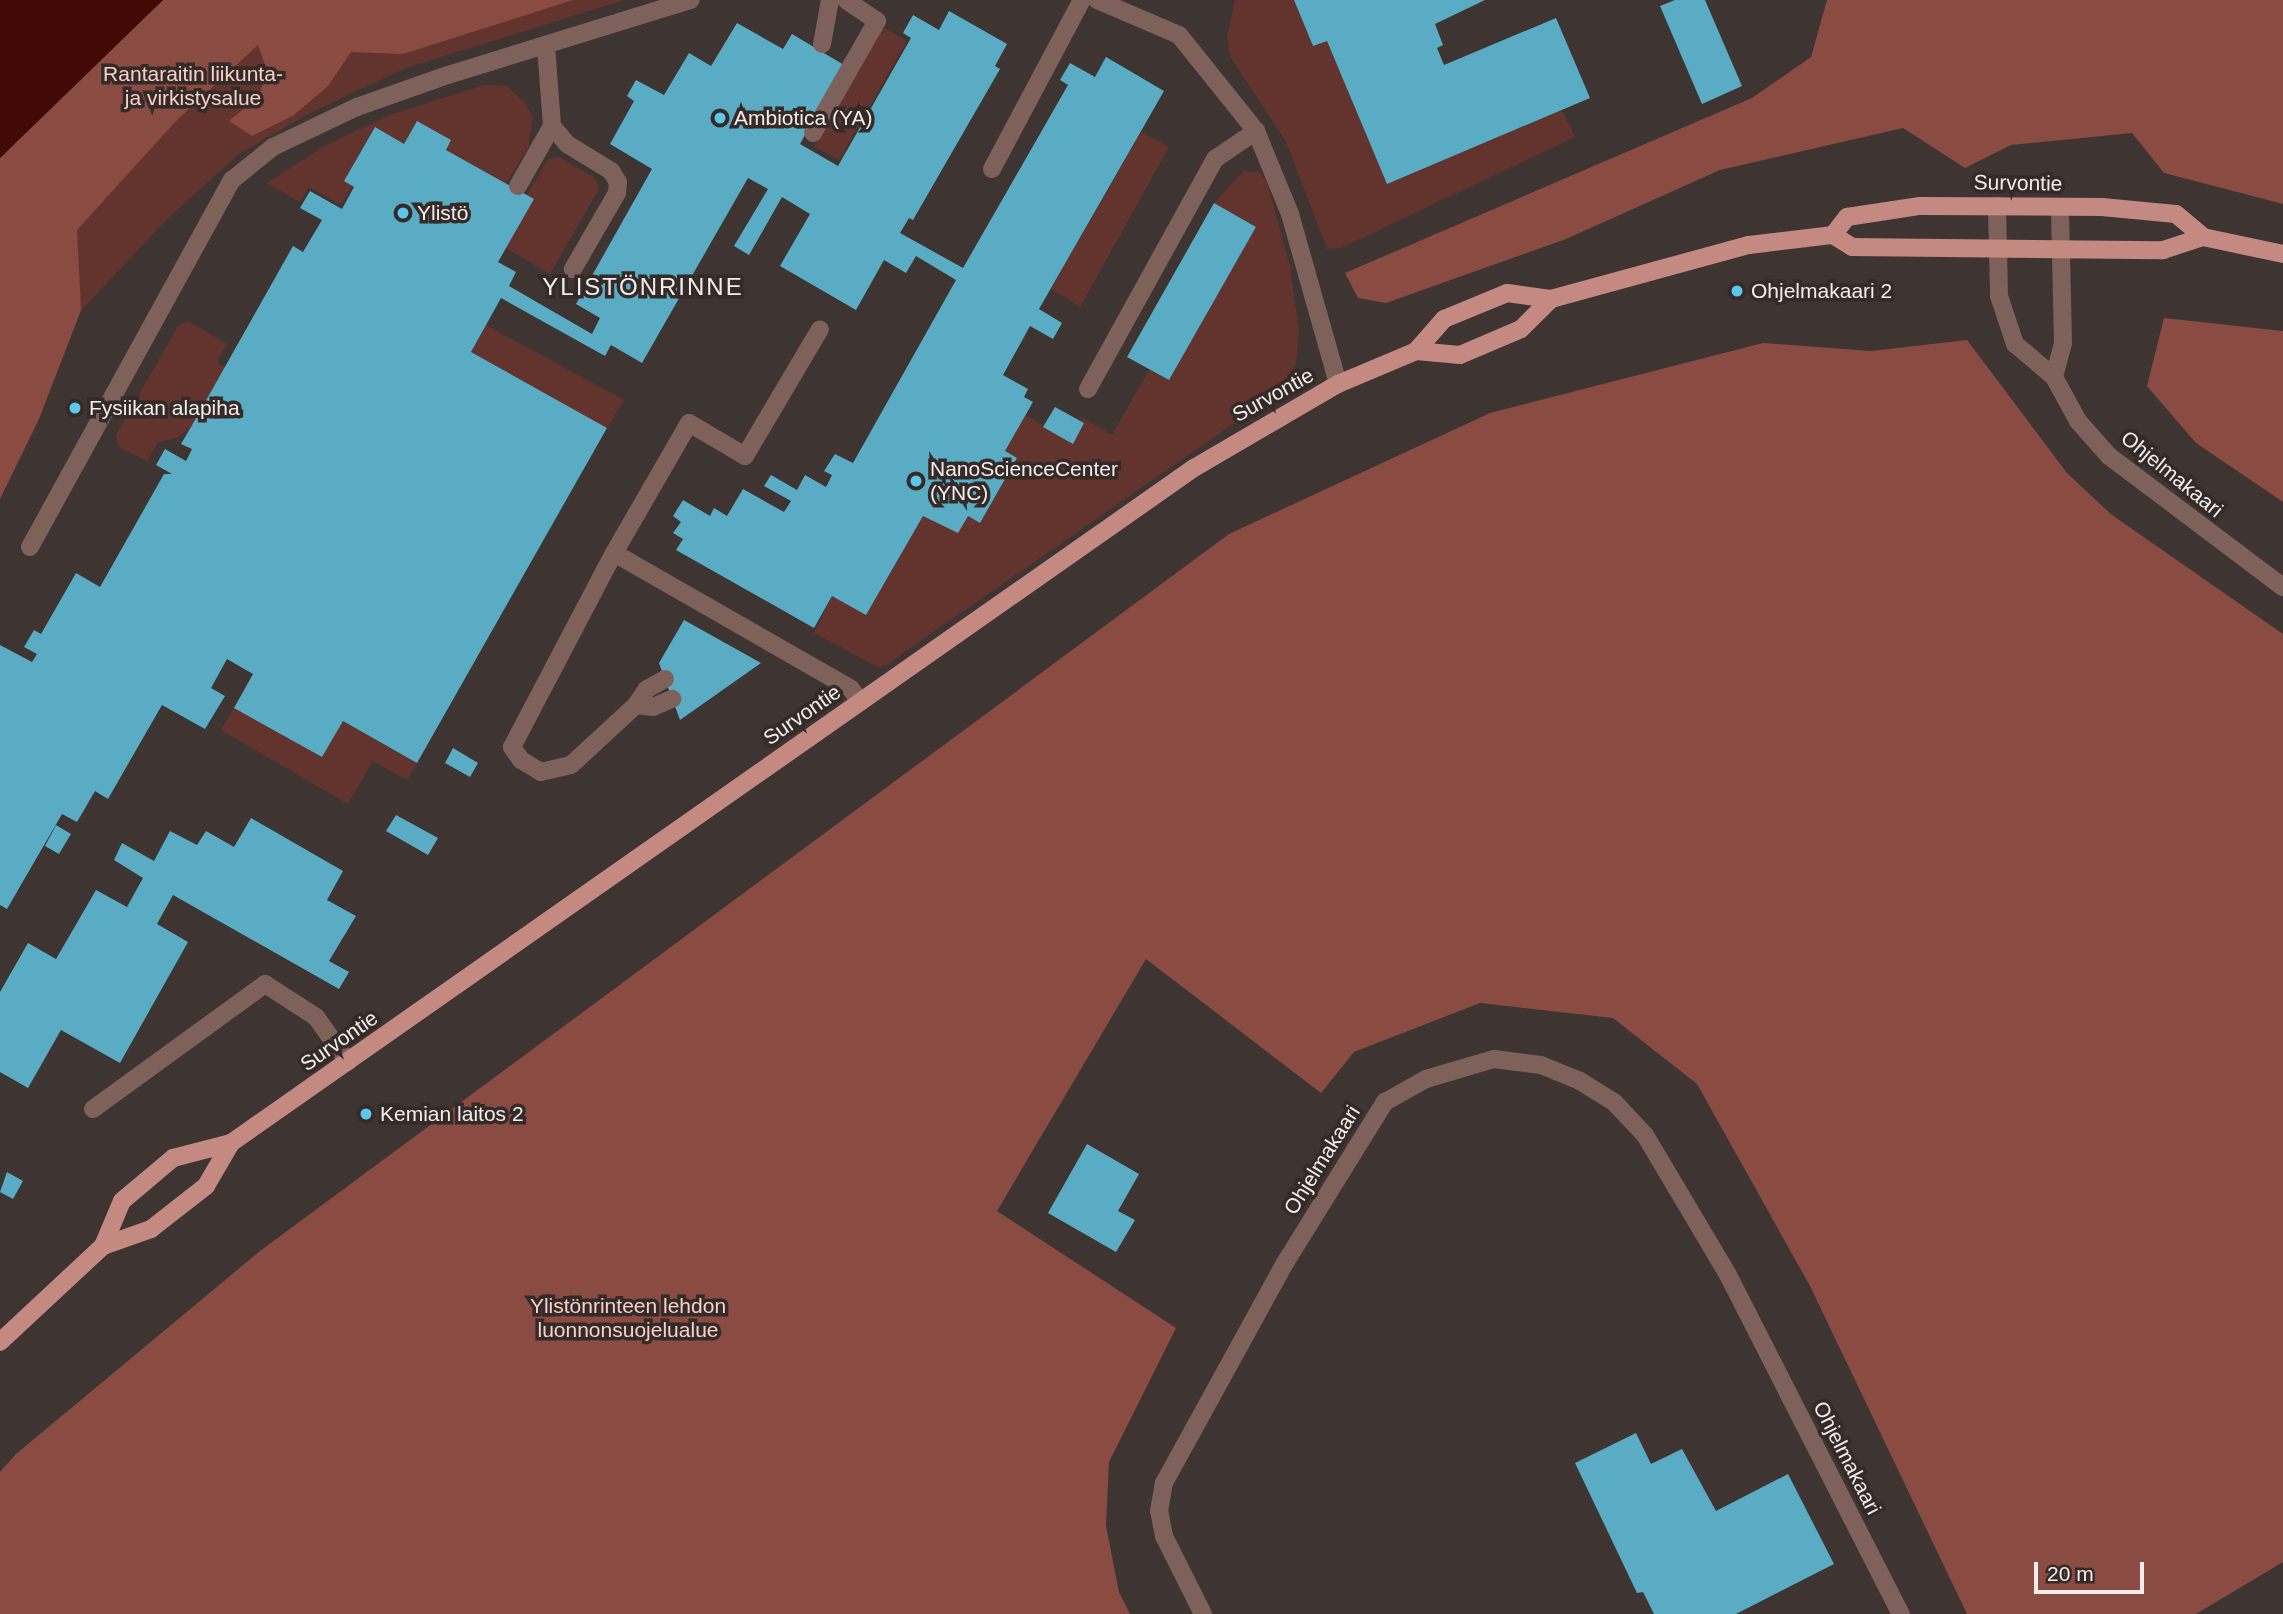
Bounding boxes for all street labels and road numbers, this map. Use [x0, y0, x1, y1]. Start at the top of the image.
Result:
street label: Survontie [1973, 170, 2063, 196]
street label: Survontie [1228, 362, 1318, 428]
street label: Ohjelmakaari [2116, 425, 2228, 523]
street label: Survontie [758, 679, 846, 751]
street label: Survontie [295, 1005, 383, 1077]
street label: Ohjelmakaari [1279, 1101, 1365, 1219]
street label: Ohjelmakaari [1808, 1397, 1886, 1519]

